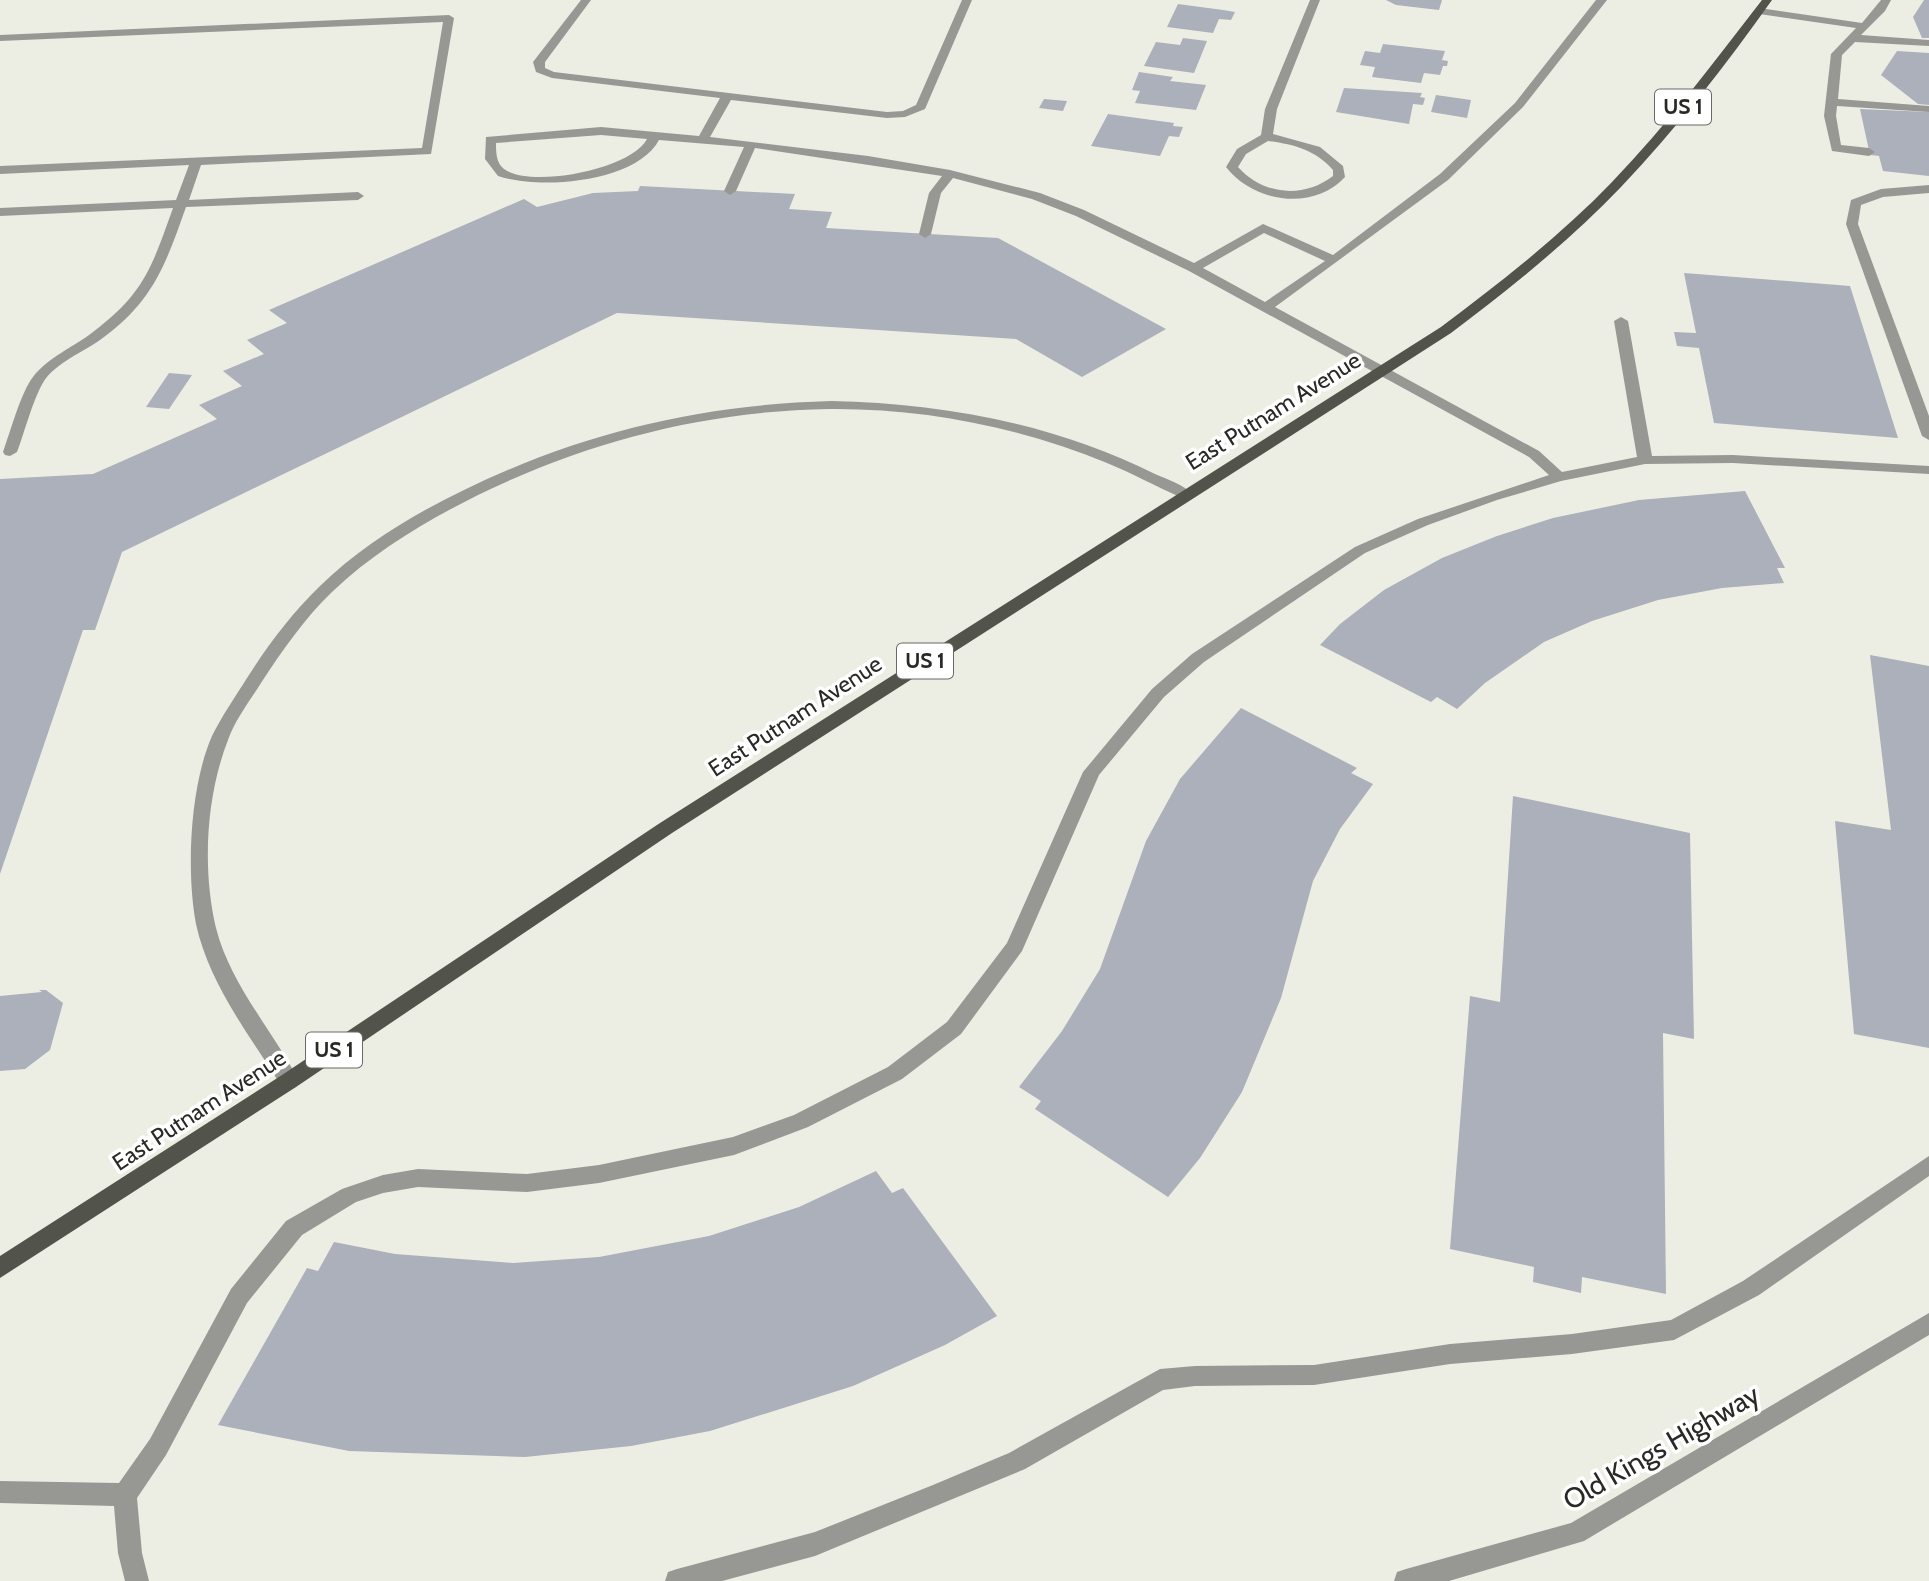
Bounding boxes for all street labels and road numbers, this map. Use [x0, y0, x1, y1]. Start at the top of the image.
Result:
road number: US 1 [1655, 90, 1711, 124]
street label: East Putnam Avenue [1180, 346, 1366, 476]
road number: US 1 [897, 644, 953, 678]
street label: East Putnam Avenue [703, 649, 887, 783]
road number: US 1 [306, 1032, 362, 1068]
street label: East Putnam Avenue [107, 1043, 291, 1177]
street label: Old Kings Highway [1557, 1377, 1765, 1517]

